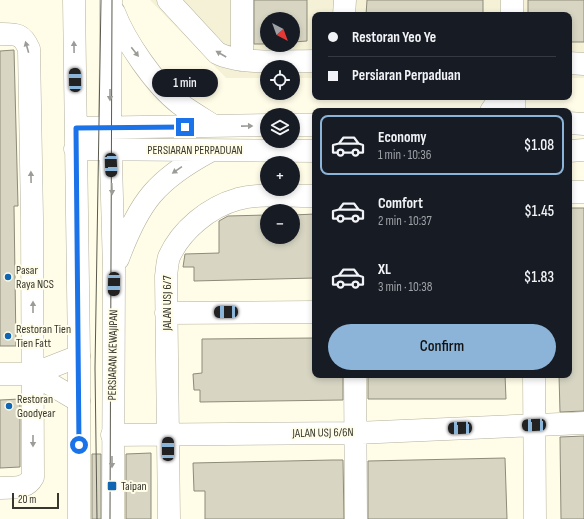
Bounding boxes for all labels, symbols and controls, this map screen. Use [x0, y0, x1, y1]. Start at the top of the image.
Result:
north arrow [260, 12, 300, 52]
map controls [260, 12, 300, 244]
text: Restoran Yeo Ye [352, 28, 436, 47]
one-way arrow [71, 40, 77, 53]
one-way arrow [24, 41, 30, 53]
one-way arrow [131, 46, 140, 57]
one-way arrow [215, 51, 227, 58]
button: locate [260, 60, 300, 100]
text: Persiaran Perpaduan [352, 66, 461, 85]
car [69, 68, 81, 92]
callout: 1 min [152, 69, 218, 97]
text: 1 min [173, 75, 197, 91]
one-way arrow [107, 89, 113, 102]
button: layers [260, 108, 300, 148]
route end [176, 118, 194, 136]
one-way arrow [241, 123, 254, 129]
icon: car [330, 127, 366, 163]
text: Economy [378, 128, 427, 147]
text: $1.08 [524, 136, 554, 155]
street label: PERSIARAN PERPADUAN [147, 143, 243, 158]
text: 1 min · 10:36 [378, 147, 431, 163]
car [105, 153, 117, 177]
button: + [260, 156, 300, 196]
one-way arrow [172, 166, 183, 174]
one-way arrow [28, 171, 35, 183]
one-way arrow [109, 183, 115, 196]
icon: car [330, 193, 366, 229]
text: Comfort [378, 194, 423, 213]
text: $1.45 [524, 202, 554, 221]
button: − [260, 204, 300, 244]
text: 2 min · 10:37 [378, 213, 432, 229]
icon: car [330, 259, 366, 295]
text: XL [378, 260, 391, 279]
place label: Pasar Raya NCS [16, 263, 54, 292]
text: $1.83 [524, 268, 554, 287]
marker: Pasar Raya NCS [3, 272, 13, 282]
car [108, 272, 120, 296]
street label: JALAN USJ 6/7 [160, 275, 175, 331]
text: 3 min · 10:38 [378, 279, 432, 295]
one-way arrow [30, 300, 36, 313]
car [214, 306, 238, 318]
street label: PERSIARAN KEWAJIPAN [105, 309, 121, 401]
place label: Restoran Tien Tien Fatt [16, 322, 71, 351]
button: Confirm [328, 324, 556, 370]
marker: Restoran Tien Tien Fatt [3, 331, 13, 341]
place label: Restoran Goodyear [17, 392, 56, 421]
marker: Restoran Goodyear [4, 401, 14, 411]
car [522, 419, 546, 431]
car [448, 422, 472, 434]
street label: JALAN USJ 6/6N [291, 425, 354, 441]
one-way arrow [30, 435, 36, 448]
route start [70, 436, 88, 454]
car [162, 437, 174, 461]
one-way arrow [109, 456, 115, 469]
place label: Taipan [121, 479, 147, 494]
marker: Taipan [106, 480, 118, 492]
scale bar [12, 491, 59, 510]
text: 20 m [18, 493, 36, 506]

